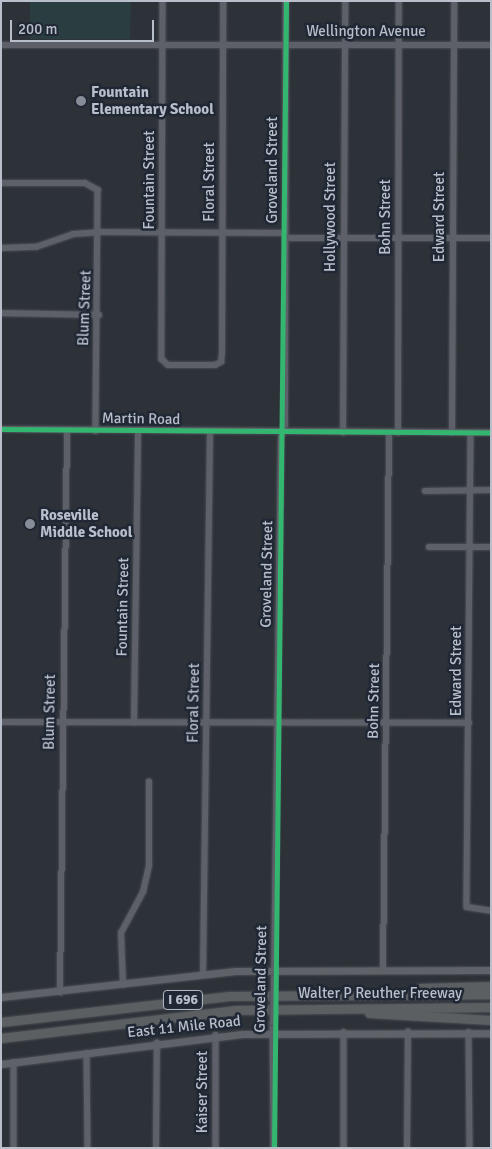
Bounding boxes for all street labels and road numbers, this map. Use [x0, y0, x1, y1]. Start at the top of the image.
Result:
street label: Wellington Avenue [306, 23, 426, 41]
street label: Groveland Street [264, 116, 282, 224]
street label: Fountain Street [141, 130, 159, 230]
street label: Floral Street [201, 142, 219, 222]
street label: Hollywood Street [322, 162, 340, 272]
street label: Edward Street [431, 172, 449, 262]
street label: Bohn Street [377, 179, 395, 255]
street label: Blum Street [75, 270, 95, 346]
street label: Martin Road [102, 409, 180, 429]
street label: Groveland Street [257, 520, 277, 628]
street label: Fountain Street [113, 557, 133, 657]
street label: Edward Street [448, 626, 466, 716]
street label: Floral Street [184, 663, 204, 743]
street label: Bohn Street [364, 663, 384, 739]
street label: Blum Street [40, 674, 60, 750]
street label: Groveland Street [251, 925, 271, 1033]
street label: Walter P Reuther Freeway [298, 985, 462, 1003]
road number: I 696 [162, 988, 204, 1012]
street label: East 11 Mile Road [126, 1012, 242, 1042]
street label: Kaiser Street [194, 1051, 212, 1133]

